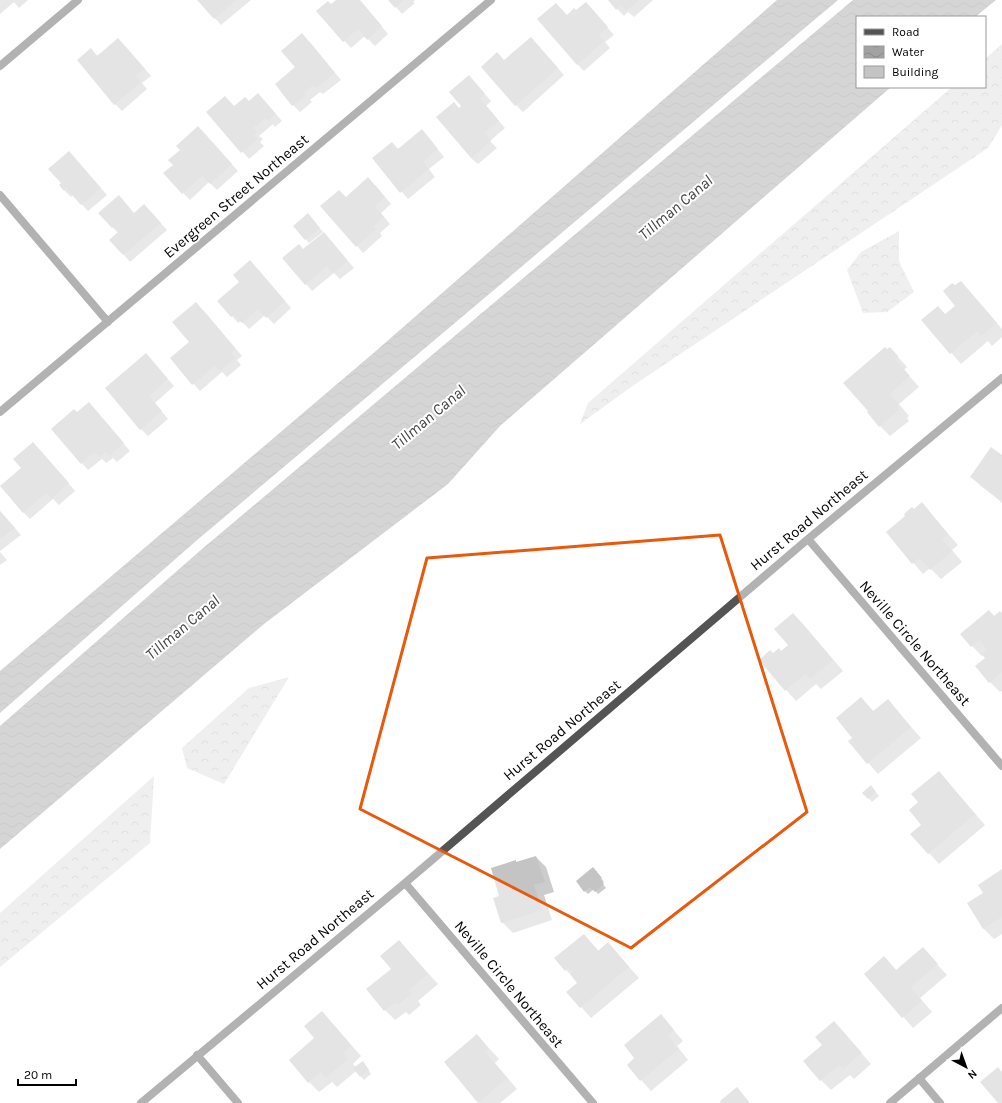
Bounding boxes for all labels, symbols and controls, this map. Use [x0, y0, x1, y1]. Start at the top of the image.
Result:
legend [856, 16, 986, 88]
text: Road [892, 25, 920, 39]
text: Water [892, 45, 925, 59]
text: Building [892, 65, 939, 79]
street label: Evergreen Street Northeast [160, 130, 312, 262]
water label: Tillman Canal [634, 171, 716, 244]
water label: Tillman Canal [387, 381, 469, 454]
street label: Hurst Road Northeast [747, 465, 872, 574]
street label: Neville Circle Northeast [856, 577, 975, 710]
water label: Tillman Canal [141, 591, 223, 664]
street label: Hurst Road Northeast [500, 675, 625, 784]
street label: Hurst Road Northeast [253, 884, 378, 993]
street label: Neville Circle Northeast [451, 917, 568, 1051]
north arrow [946, 1047, 986, 1087]
scale bar [18, 1061, 76, 1087]
text: N [965, 1067, 979, 1082]
text: 20 m [24, 1068, 52, 1082]

